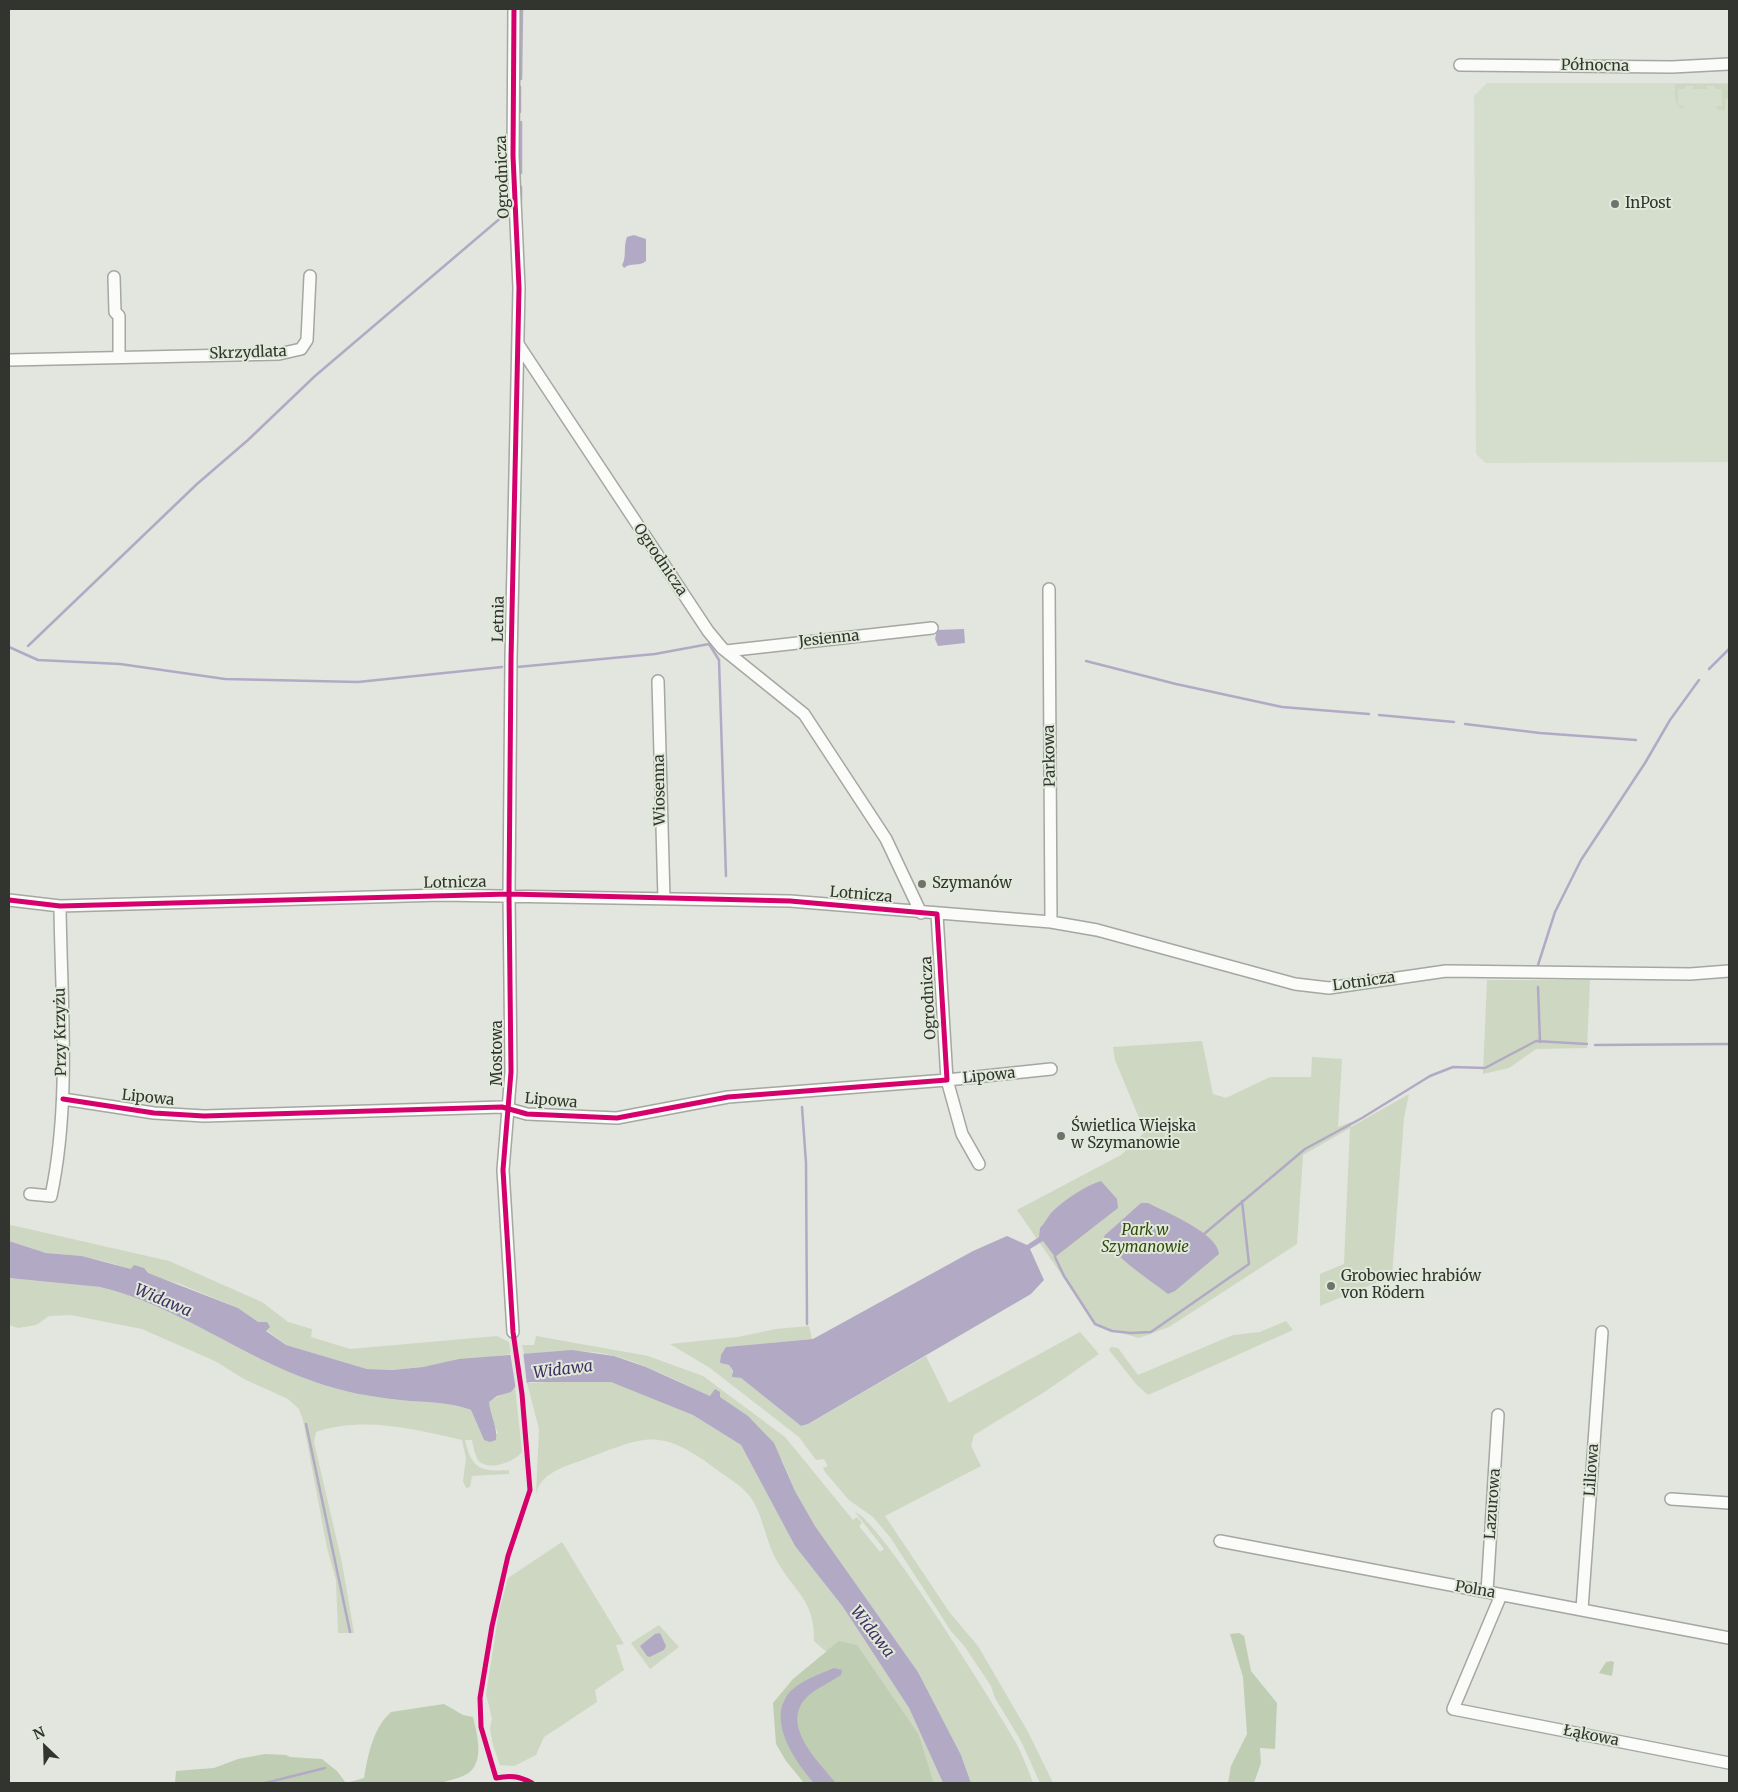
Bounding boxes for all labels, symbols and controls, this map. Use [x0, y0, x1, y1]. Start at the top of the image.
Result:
street label: Północna [1561, 56, 1629, 76]
street label: Ogrodnicza [493, 135, 513, 219]
place label: InPost [1625, 195, 1671, 213]
marker: InPost [1609, 198, 1621, 210]
street label: Skrzydlata [209, 343, 287, 363]
street label: Ogrodnicza [629, 520, 691, 600]
street label: Letnia [490, 596, 508, 642]
street label: Jesienna [798, 627, 860, 651]
street label: Parkowa [1040, 725, 1060, 787]
street label: Wiosenna [650, 754, 670, 826]
street label: Lotnicza [423, 873, 487, 893]
place label: Szymanów [932, 875, 1012, 893]
marker: Szymanów [916, 878, 928, 890]
street label: Lotnicza [829, 883, 893, 907]
street label: Ogrodnicza [918, 956, 940, 1040]
street label: Lotnicza [1332, 969, 1396, 995]
street label: Przy Krzyżu [51, 987, 71, 1077]
street label: Mostowa [489, 1020, 507, 1086]
street label: Lipowa [962, 1064, 1016, 1088]
street label: Lipowa [121, 1086, 175, 1110]
street label: Lipowa [524, 1090, 578, 1112]
place label: Świetlica Wiejska w Szymanowie [1071, 1118, 1196, 1153]
marker: Świetlica Wiejska w Szymanowie [1055, 1130, 1067, 1142]
park label: Park w Szymanowie [1101, 1222, 1189, 1257]
place label: Grobowiec hrabiów von Rödern [1341, 1268, 1481, 1303]
water label: Widawa [132, 1280, 194, 1322]
marker: Grobowiec hrabiów von Rödern [1325, 1280, 1337, 1292]
water label: Widawa [532, 1357, 594, 1383]
street label: Liliowa [1581, 1443, 1603, 1497]
street label: Lazurowa [1482, 1468, 1504, 1540]
street label: Polna [1453, 1578, 1497, 1602]
water label: Widawa [846, 1602, 898, 1662]
north arrow [20, 1722, 70, 1772]
street label: Łąkowa [1562, 1722, 1620, 1750]
text: N [30, 1723, 48, 1744]

